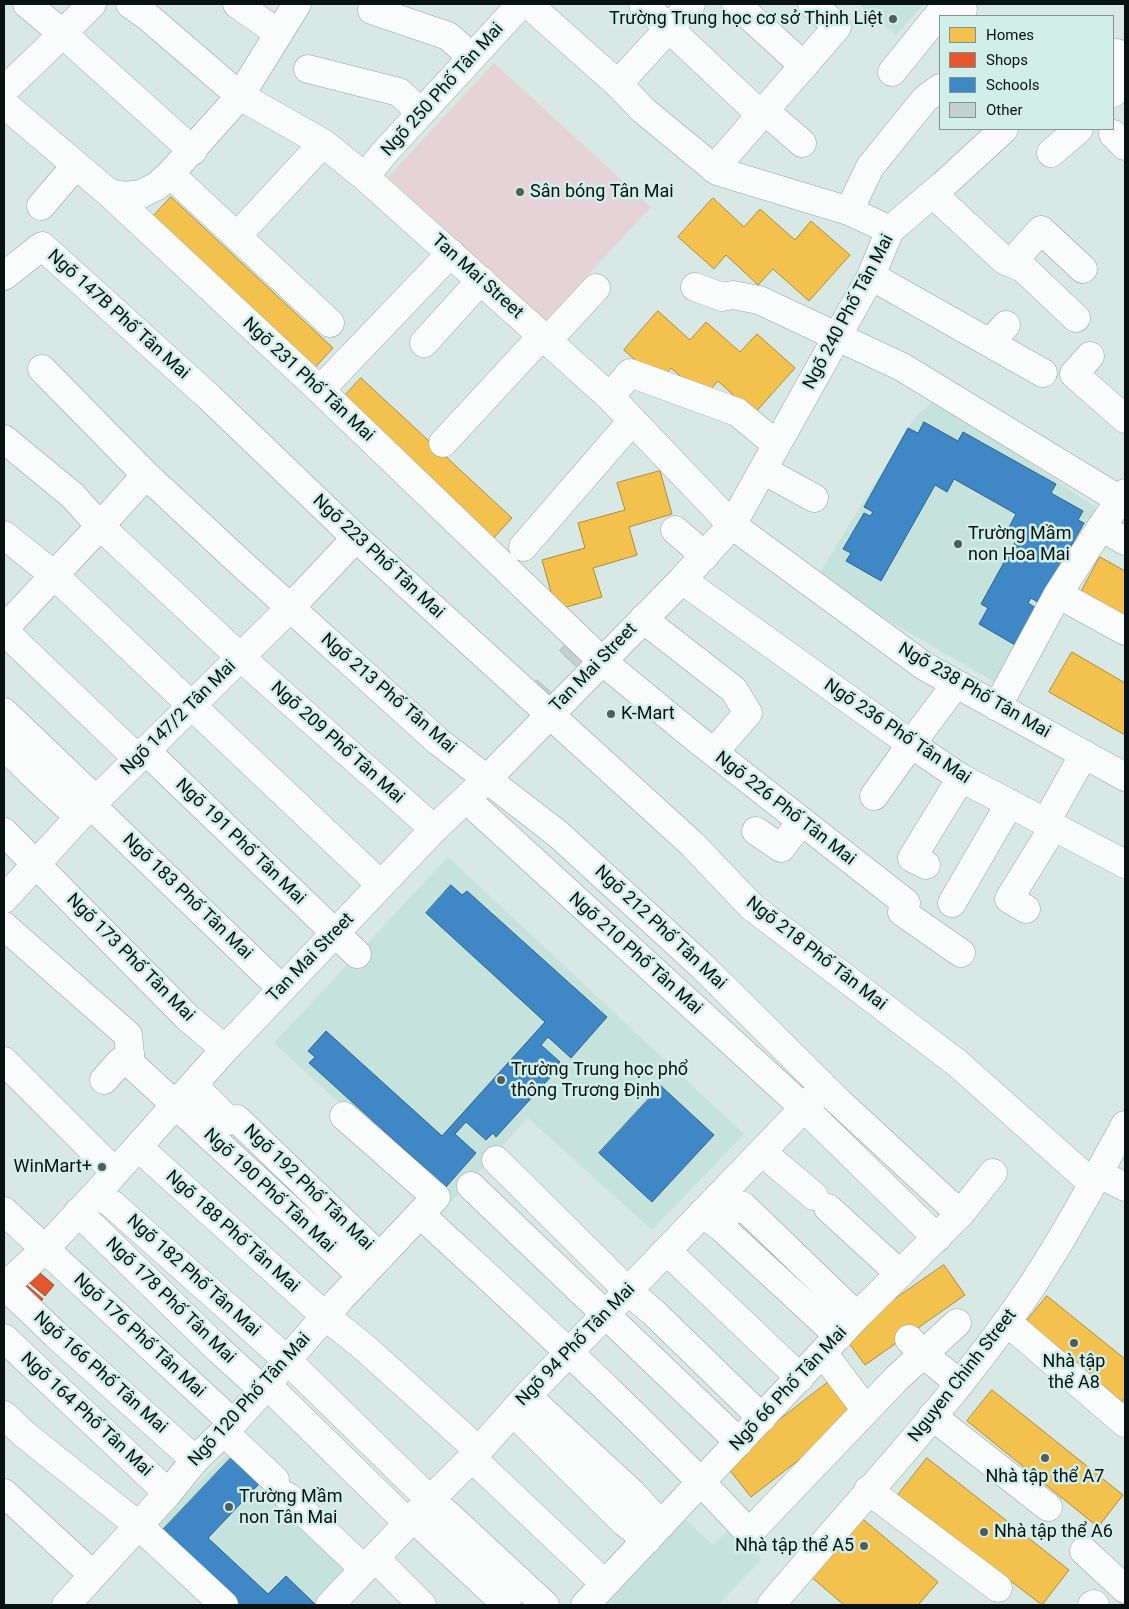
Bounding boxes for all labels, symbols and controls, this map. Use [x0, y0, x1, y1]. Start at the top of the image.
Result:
place label: Trường Trung học cơ sở Thịnh Liệt [609, 8, 883, 30]
marker: Trường Trung học cơ sở Thịnh Liệt [887, 13, 899, 25]
legend [939, 15, 1114, 130]
street label: Ngõ 250 Phố Tân Mai [377, 19, 509, 161]
text: Homes [986, 26, 1034, 44]
text: Shops [986, 51, 1028, 69]
text: Schools [986, 76, 1040, 94]
text: Other [986, 101, 1023, 119]
place label: Sân bóng Tân Mai [530, 181, 674, 203]
marker: Sân bóng Tân Mai [514, 186, 526, 198]
street label: Tan Mai Street [427, 230, 527, 324]
street label: Ngõ 240 Phố Tân Mai [799, 231, 899, 393]
street label: Ngõ 147B Phố Tân Mai [43, 246, 193, 384]
street label: Ngõ 231 Phố Tân Mai [238, 313, 378, 447]
street label: Ngõ 223 Phố Tân Mai [308, 490, 448, 624]
place label: Trường Mầm non Hoa Mai [968, 523, 1071, 566]
marker: Trường Mầm non Hoa Mai [952, 538, 964, 550]
street label: Tan Mai Street [546, 619, 642, 717]
street label: Ngõ 213 Phố Tân Mai [316, 629, 460, 759]
street label: Ngõ 238 Phố Tân Mai [894, 639, 1054, 743]
street label: Ngõ 147/2 Tân Mai [117, 656, 241, 780]
street label: Ngõ 236 Phố Tân Mai [820, 675, 974, 789]
street label: Ngõ 209 Phố Tân Mai [266, 677, 408, 809]
place label: K-Mart [621, 703, 675, 725]
marker: K-Mart [605, 708, 617, 720]
street label: Ngõ 226 Phố Tân Mai [710, 747, 860, 871]
street label: Ngõ 191 Phố Tân Mai [171, 774, 309, 910]
street label: Ngõ 183 Phố Tân Mai [118, 829, 256, 965]
street label: Ngõ 212 Phố Tân Mai [590, 861, 730, 995]
street label: Ngõ 210 Phố Tân Mai [564, 888, 706, 1020]
street label: Ngõ 173 Phố Tân Mai [61, 889, 199, 1027]
street label: Ngõ 218 Phố Tân Mai [741, 892, 891, 1016]
street label: Tan Mai Street [263, 909, 359, 1007]
place label: Trường Trung học phổ thông Trương Định [511, 1059, 688, 1102]
marker: Trường Trung học phổ thông Trương Định [495, 1074, 507, 1086]
street label: Ngõ 192 Phố Tân Mai [239, 1120, 377, 1256]
street label: Ngõ 190 Phố Tân Mai [199, 1124, 339, 1258]
place label: WinMart+ [14, 1156, 92, 1178]
marker: WinMart+ [96, 1161, 108, 1173]
street label: Ngõ 188 Phố Tân Mai [161, 1166, 303, 1298]
street label: Ngõ 182 Phố Tân Mai [122, 1210, 264, 1342]
street label: Ngõ 178 Phố Tân Mai [101, 1233, 239, 1369]
street label: Ngõ 176 Phố Tân Mai [69, 1269, 209, 1403]
street label: Ngõ 94 Phố Tân Mai [512, 1279, 640, 1411]
street label: Nguyen Chinh Street [904, 1305, 1022, 1447]
street label: Ngõ 166 Phố Tân Mai [29, 1307, 171, 1439]
street label: Ngõ 66 Phố Tân Mai [726, 1322, 852, 1456]
street label: Ngõ 120 Phố Tân Mai [184, 1329, 316, 1471]
marker: Nhà tập thể A8 [1068, 1337, 1080, 1349]
street label: Ngõ 164 Phố Tân Mai [16, 1348, 156, 1482]
place label: Nhà tập thể A8 [1043, 1351, 1105, 1394]
marker: Nhà tập thể A7 [1039, 1452, 1051, 1464]
place label: Nhà tập thể A7 [986, 1466, 1104, 1488]
place label: Trường Mầm non Tân Mai [239, 1486, 342, 1528]
marker: Trường Mầm non Tân Mai [223, 1501, 235, 1513]
place label: Nhà tập thể A6 [994, 1521, 1113, 1543]
marker: Nhà tập thể A6 [978, 1526, 990, 1538]
place label: Nhà tập thể A5 [735, 1535, 854, 1557]
marker: Nhà tập thể A5 [858, 1540, 870, 1552]

